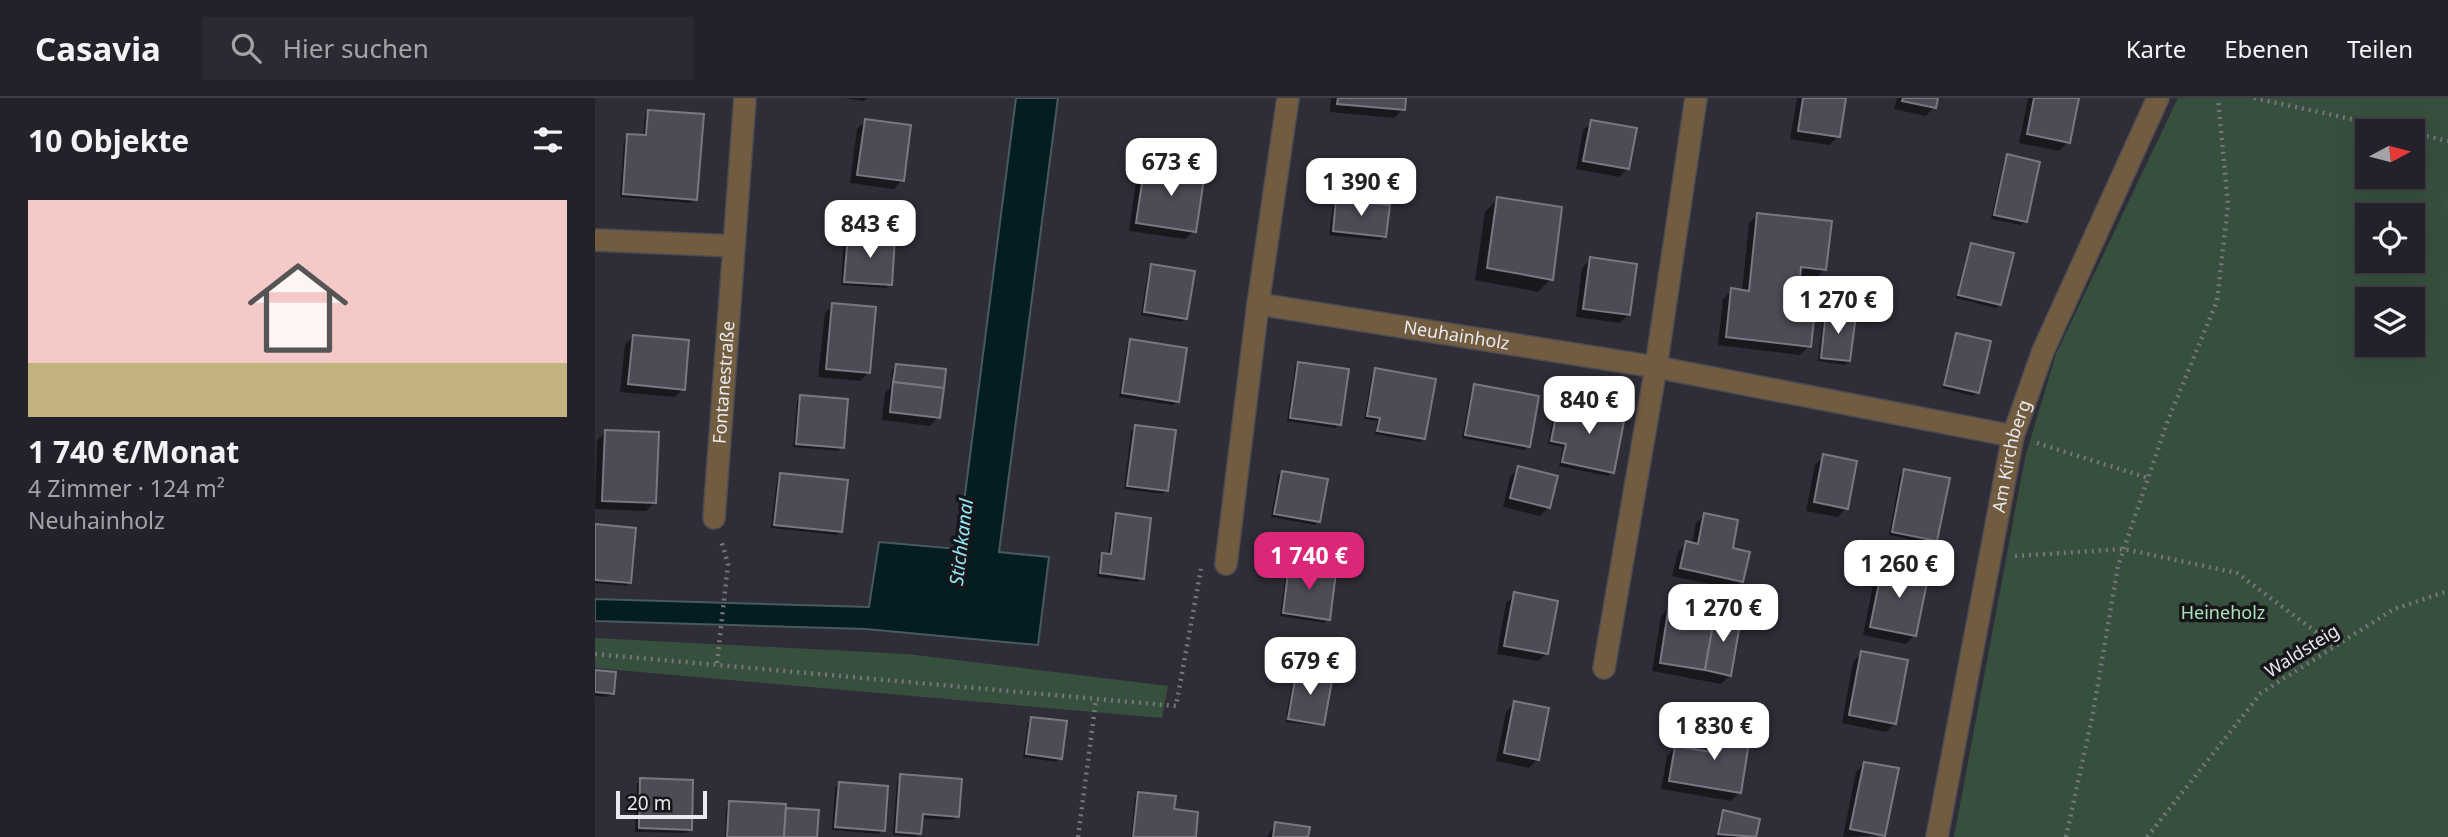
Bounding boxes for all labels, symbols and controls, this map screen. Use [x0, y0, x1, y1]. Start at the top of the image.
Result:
search box [203, 17, 693, 80]
text: Casavia [35, 26, 161, 71]
icon: search [227, 29, 265, 67]
text: Hier suchen [283, 30, 429, 66]
text: Karte [2126, 32, 2186, 65]
text: Ebenen [2224, 32, 2309, 65]
text: Teilen [2347, 32, 2413, 65]
north arrow [2355, 119, 2425, 189]
map controls [2355, 119, 2425, 357]
text: 10 Objekte [28, 120, 189, 161]
icon: filters [529, 121, 567, 159]
pin: 673 € [1122, 139, 1220, 198]
text: 673 € [1142, 145, 1200, 177]
pin: 1 390 € [1296, 158, 1426, 218]
text: 1 390 € [1322, 165, 1400, 197]
pin: 843 € [821, 200, 919, 260]
button: locate [2355, 203, 2425, 273]
text: 843 € [841, 207, 899, 239]
icon: home [235, 245, 361, 371]
pin: 1 270 € [1773, 276, 1903, 336]
text: 1 270 € [1799, 283, 1877, 315]
button: layers [2355, 287, 2425, 357]
street label: Neuhainholz [1402, 314, 1511, 355]
street label: Fontanestraße [707, 320, 740, 445]
pin: 840 € [1540, 376, 1638, 436]
text: 840 € [1560, 383, 1618, 415]
street label: Am Kirchberg [1986, 396, 2036, 514]
text: 1 740 €/Monat [28, 431, 239, 472]
text: 4 Zimmer · 124 m² [28, 472, 225, 504]
water label: Stichkanal [943, 496, 979, 587]
text: Neuhainholz [28, 504, 165, 536]
pin: 1 740 € [1244, 532, 1374, 592]
text: 1 740 € [1270, 539, 1348, 571]
pin: 1 260 € [1834, 540, 1964, 600]
text: 1 260 € [1860, 547, 1938, 579]
pin: 1 270 € [1658, 584, 1788, 644]
text: 1 270 € [1684, 591, 1762, 623]
park label: Heineholz [2181, 600, 2265, 624]
street label: Waldsteig [2260, 618, 2343, 682]
pin: 679 € [1261, 638, 1359, 697]
text: 679 € [1281, 644, 1339, 676]
pin: 1 830 € [1649, 702, 1779, 762]
text: 1 830 € [1675, 709, 1753, 741]
scale bar [616, 788, 707, 820]
text: 20 m [627, 790, 671, 816]

